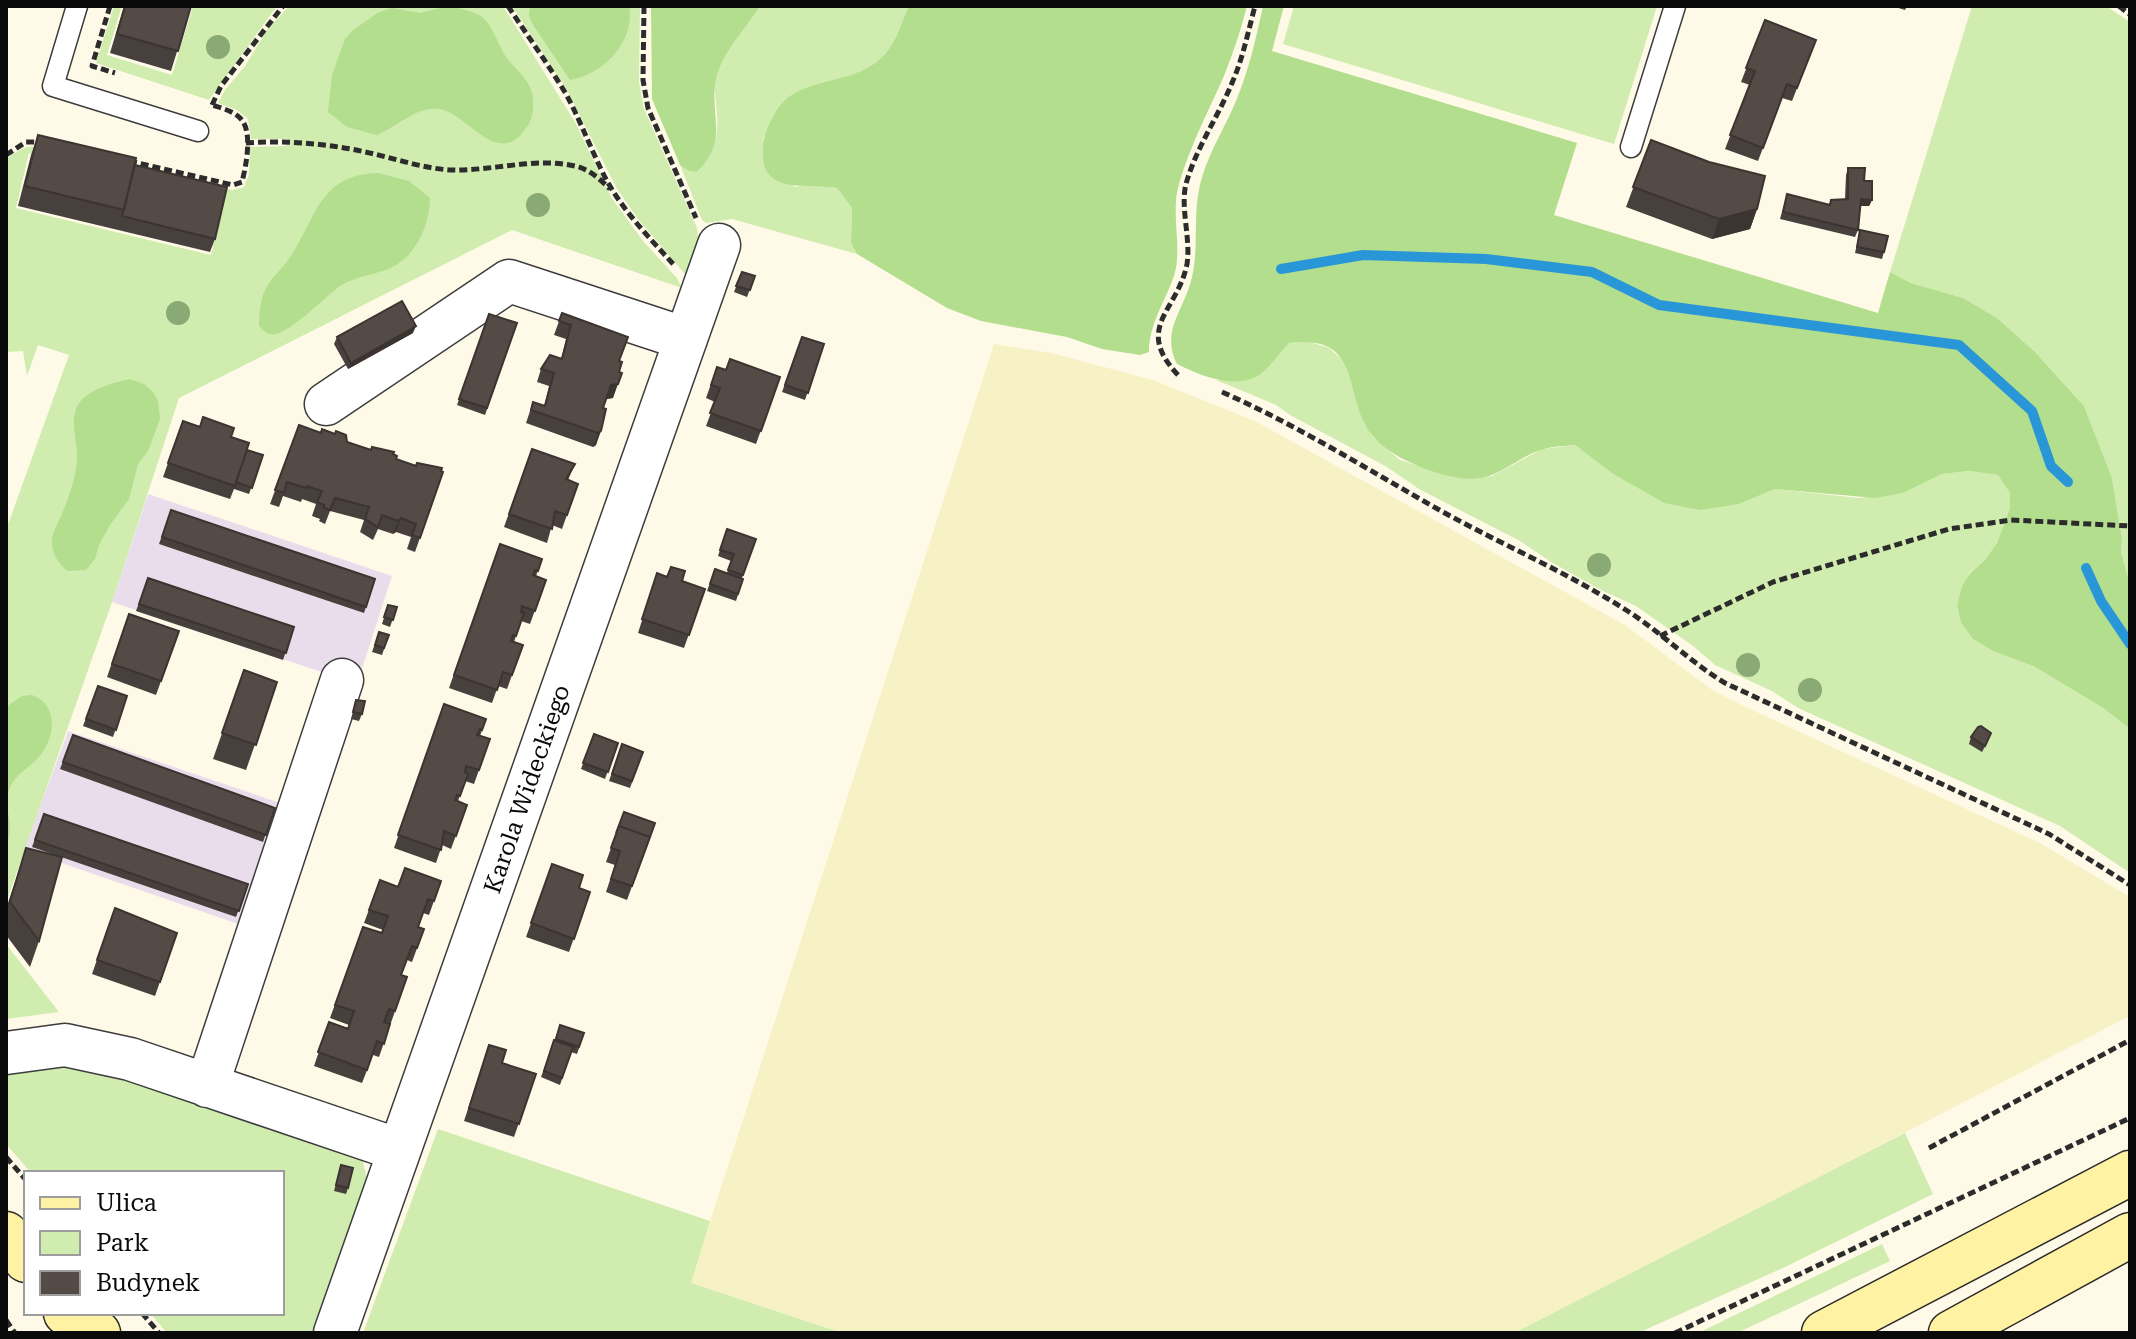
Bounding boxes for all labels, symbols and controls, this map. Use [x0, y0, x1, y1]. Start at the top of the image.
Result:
street label: Karola Wideckiego [478, 681, 576, 897]
legend [24, 1171, 284, 1315]
text: Ulica [96, 1189, 157, 1217]
text: Park [96, 1229, 149, 1257]
text: Budynek [96, 1269, 200, 1297]

